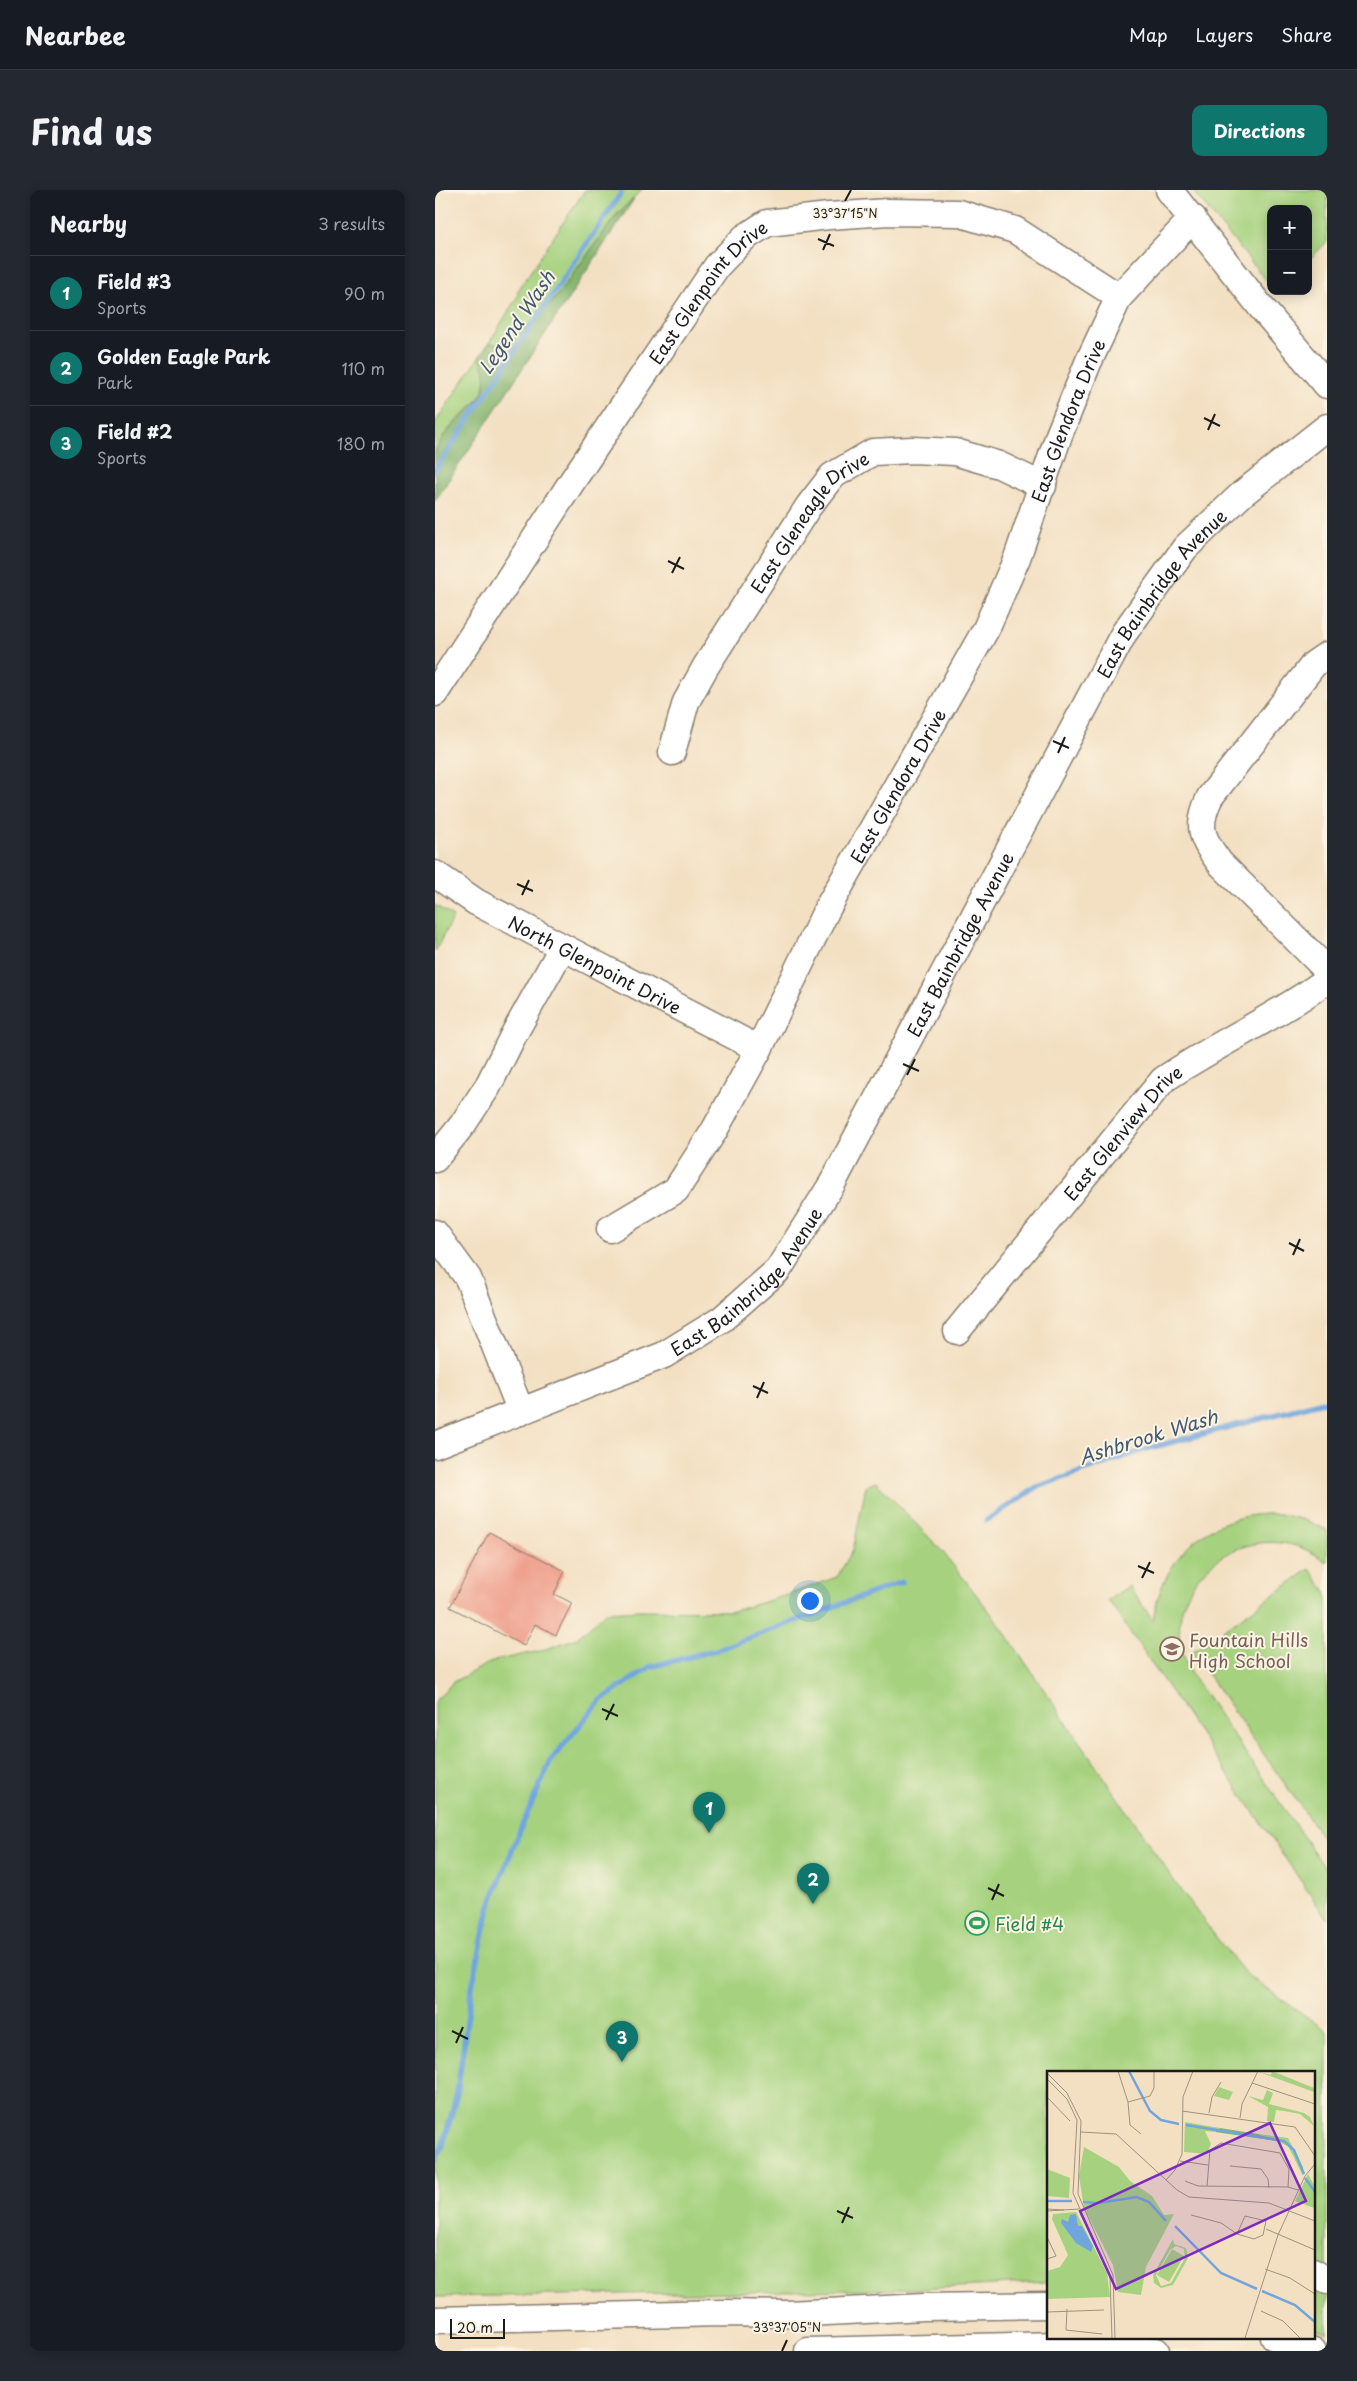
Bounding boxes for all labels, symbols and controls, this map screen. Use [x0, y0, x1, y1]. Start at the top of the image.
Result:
text: Nearbee [25, 17, 126, 53]
text: Map [1129, 21, 1168, 48]
text: Layers [1196, 21, 1253, 48]
text: Share [1281, 21, 1332, 48]
text: Find us [30, 104, 152, 157]
button: Directions [1192, 105, 1327, 156]
text: 33°37'15"N [812, 204, 878, 222]
map controls [1267, 205, 1312, 295]
button: + [1267, 205, 1312, 250]
text: Nearby [50, 207, 127, 239]
text: 3 results [318, 211, 385, 235]
street label: East Glenpoint Drive [641, 213, 772, 369]
button: − [1267, 250, 1312, 295]
water label: Legend Wash [471, 264, 561, 379]
text: Field #3 [97, 267, 171, 295]
text: 1 [62, 281, 70, 305]
text: 90 m [344, 281, 385, 305]
text: Sports [97, 295, 146, 319]
street label: East Glendora Drive [1024, 334, 1111, 506]
text: Golden Eagle Park [97, 342, 271, 370]
text: 2 [60, 356, 72, 380]
text: 110 m [342, 356, 385, 380]
text: Park [97, 370, 133, 394]
text: Field #2 [97, 417, 172, 445]
text: 3 [61, 431, 71, 455]
text: 180 m [337, 431, 385, 455]
street label: East Gleneagle Drive [743, 444, 873, 598]
text: Sports [97, 445, 146, 469]
street label: East Bainbridge Avenue [1089, 502, 1232, 682]
street label: East Glendora Drive [843, 703, 952, 868]
street label: East Bainbridge Avenue [899, 847, 1019, 1041]
street label: North Glenpoint Drive [504, 908, 686, 1020]
street label: East Glenview Drive [1056, 1058, 1187, 1206]
street label: East Bainbridge Avenue [665, 1202, 828, 1362]
water label: Ashbrook Wash [1075, 1401, 1222, 1470]
your location [797, 1588, 823, 1614]
place label: Fountain Hills High School [1189, 1626, 1308, 1674]
school or university icon: Fountain Hills High School [1159, 1636, 1185, 1662]
pin: 1 [693, 1792, 725, 1833]
pin: 2 [797, 1863, 829, 1904]
sports icon: Field #4 [964, 1910, 990, 1936]
place label: Field #4 [995, 1910, 1064, 1937]
pin: 3 [606, 2021, 638, 2062]
inset map [1047, 2071, 1314, 2338]
scale bar [450, 2316, 505, 2339]
text: 20 m [457, 2317, 493, 2338]
text: 33°37'05"N [753, 2318, 821, 2336]

